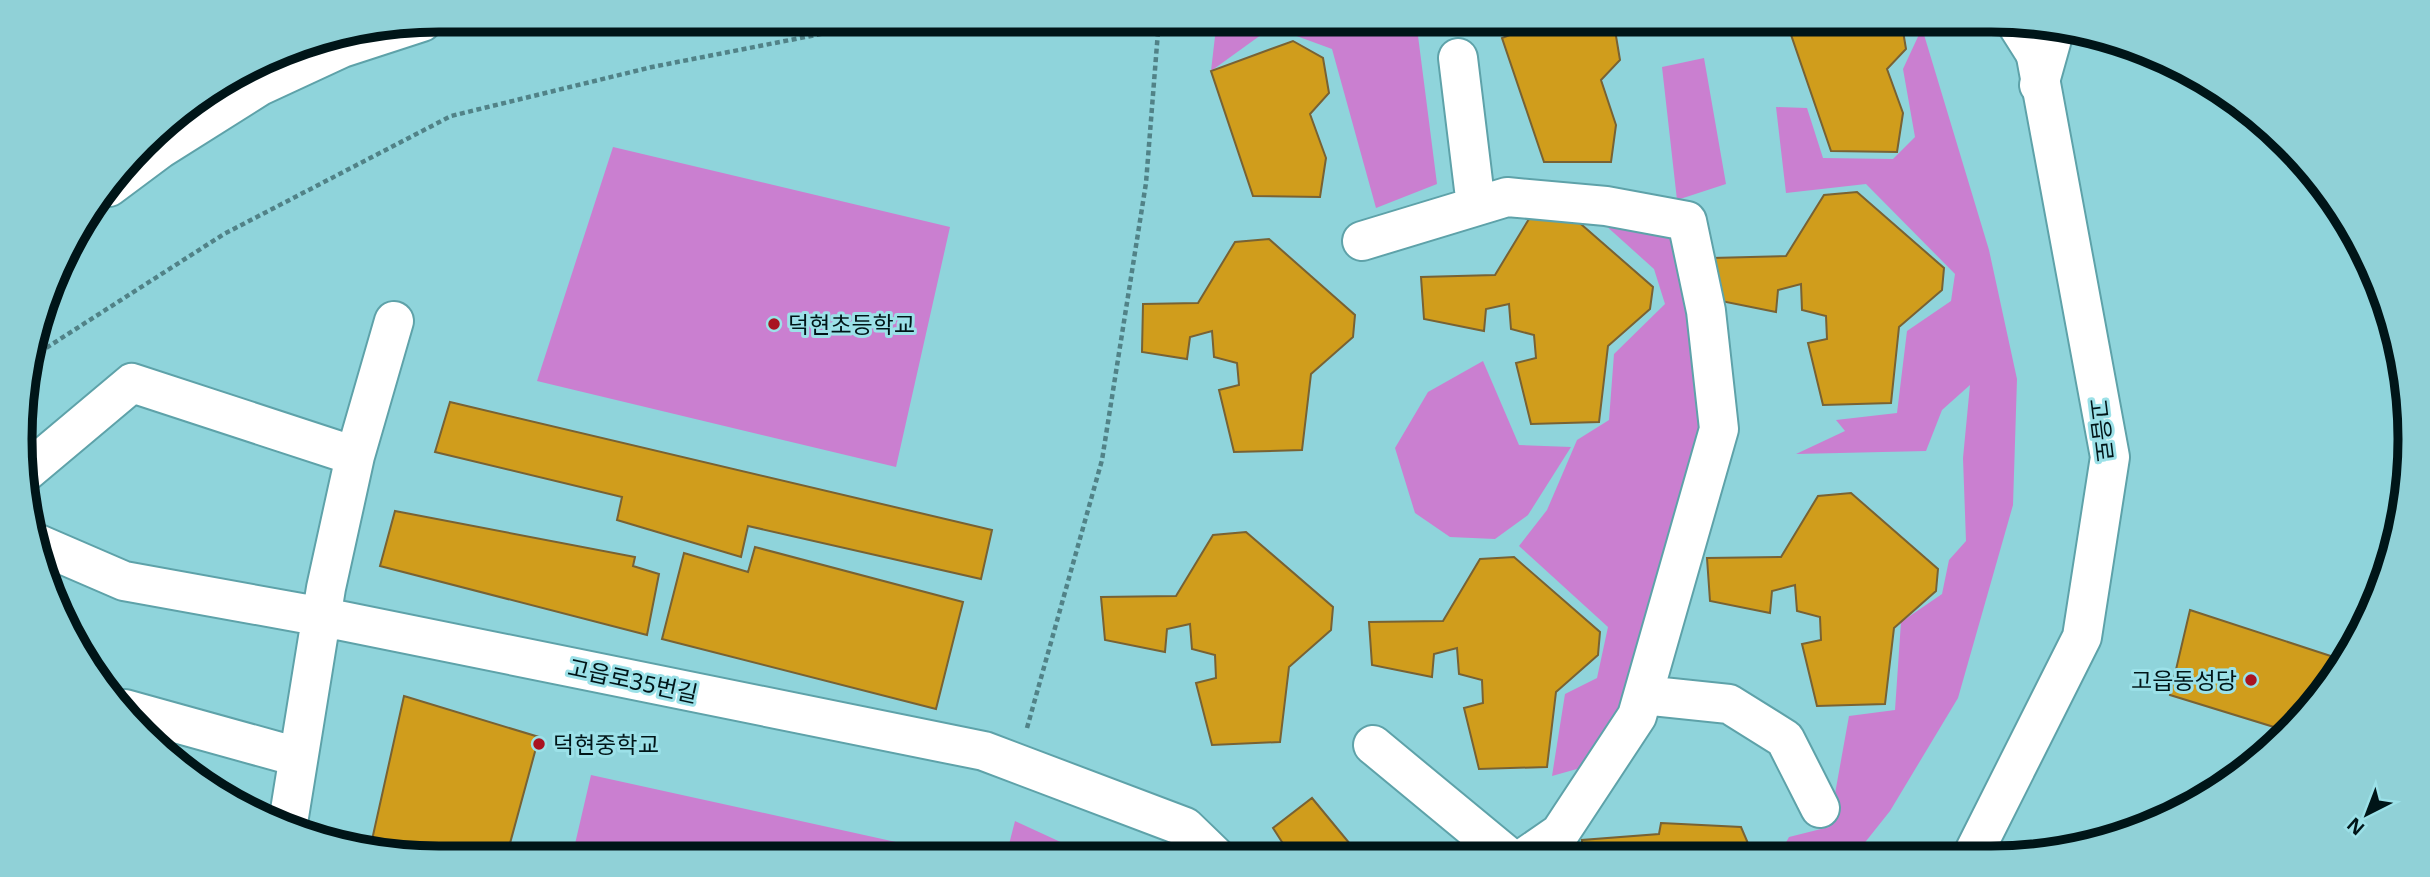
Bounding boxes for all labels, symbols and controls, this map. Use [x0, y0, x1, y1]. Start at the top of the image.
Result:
place label: 덕현초등학교 [788, 308, 915, 340]
marker: 덕현초등학교 [766, 316, 782, 332]
street label: 고읍로 [2082, 397, 2122, 463]
street label: 고읍로35번길 [565, 651, 701, 709]
place label: 고읍동성당 [2131, 664, 2237, 696]
marker: 고읍동성당 [2243, 672, 2259, 688]
place label: 덕현중학교 [553, 728, 659, 760]
marker: 덕현중학교 [531, 736, 547, 752]
north arrow [2332, 779, 2402, 849]
text: N [2341, 812, 2370, 841]

